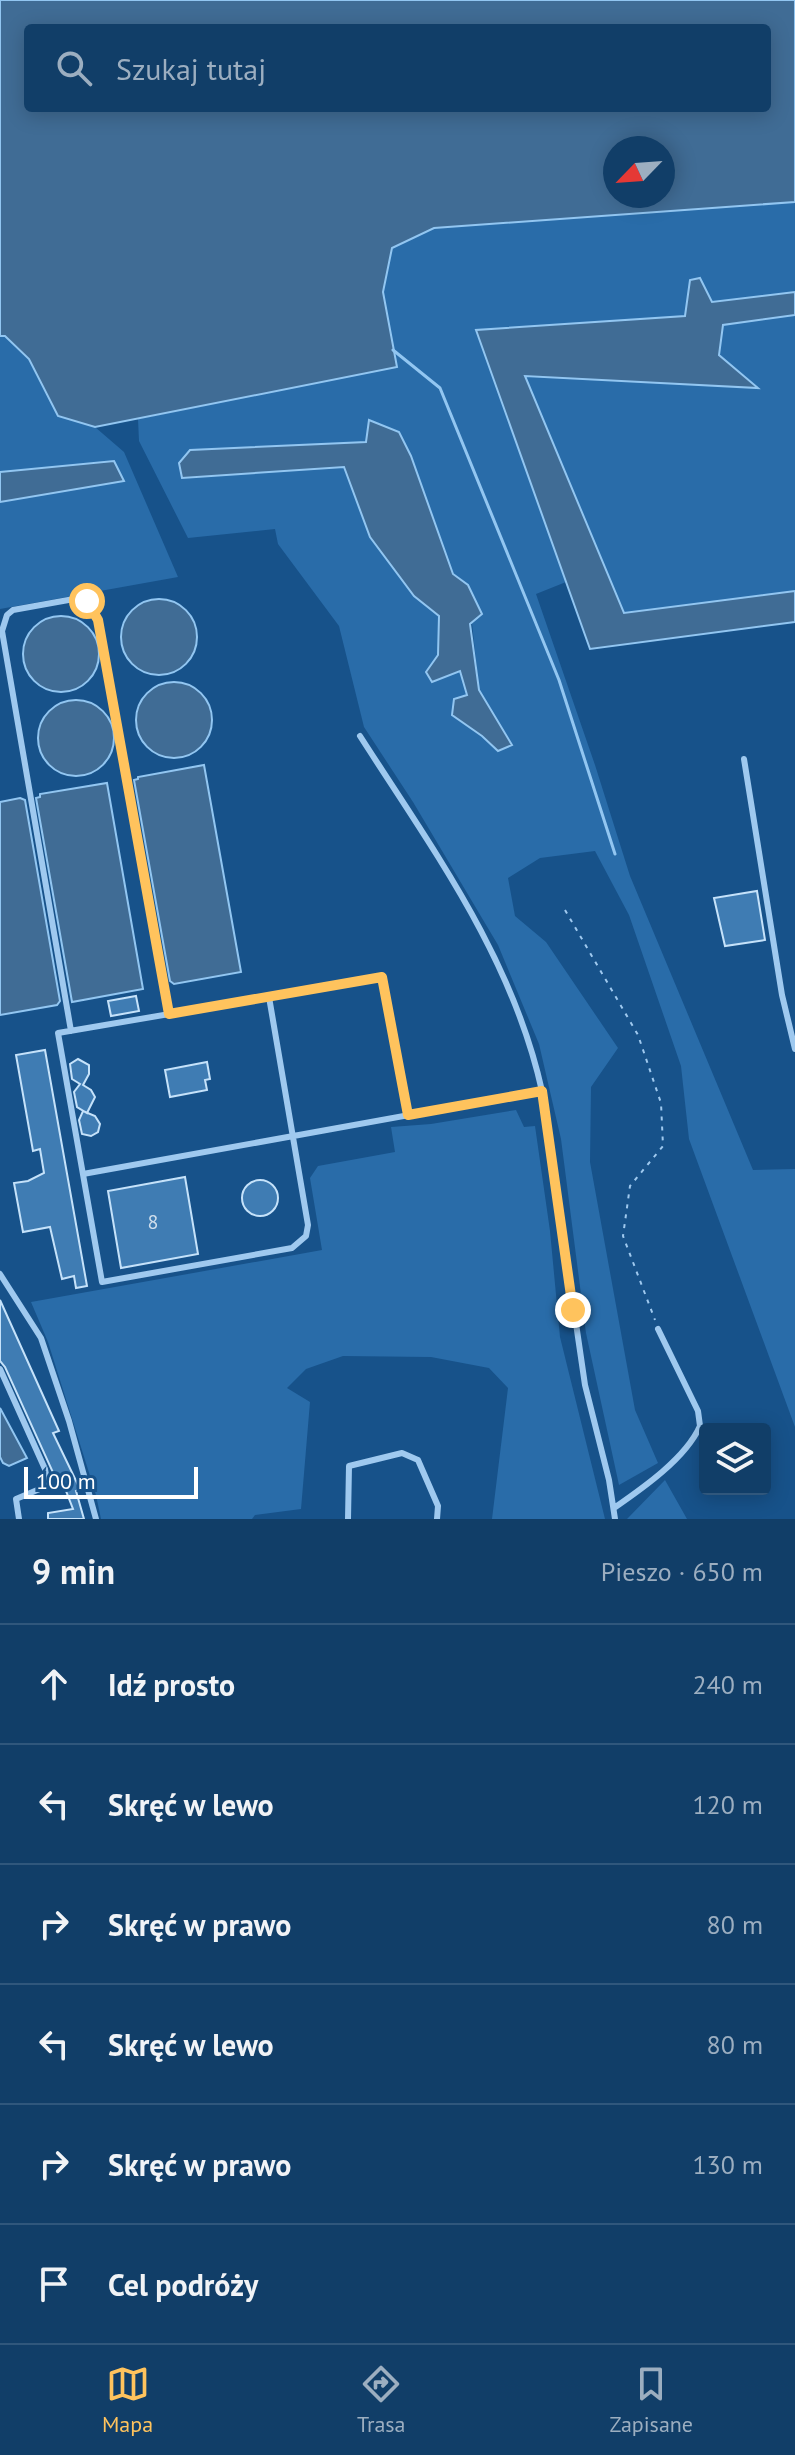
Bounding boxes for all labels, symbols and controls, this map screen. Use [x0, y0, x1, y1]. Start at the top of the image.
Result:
search box [24, 24, 771, 112]
icon: search [52, 46, 96, 90]
text: Szukaj tutaj [116, 49, 266, 88]
north arrow [603, 136, 675, 208]
route start [69, 583, 105, 619]
house number: 8 [148, 1209, 158, 1235]
route end [555, 1292, 591, 1328]
map controls [699, 1423, 771, 1495]
button: layers [699, 1423, 771, 1495]
scale bar [24, 1463, 198, 1499]
text: 100 m [36, 1467, 96, 1495]
text: 9 min [32, 1549, 115, 1593]
text: Pieszo · 650 m [601, 1555, 763, 1588]
icon: ahead [32, 1662, 76, 1706]
text: Idź prosto [108, 1665, 235, 1704]
text: 240 m [692, 1668, 763, 1701]
icon: left [32, 1782, 76, 1826]
text: Skręć w lewo [108, 1785, 274, 1824]
text: 120 m [692, 1788, 763, 1821]
icon: right [32, 1902, 76, 1946]
text: Skręć w prawo [108, 1905, 291, 1944]
text: 80 m [707, 1908, 763, 1941]
icon: left [32, 2022, 76, 2066]
text: Skręć w lewo [108, 2025, 274, 2064]
text: 80 m [707, 2028, 763, 2061]
icon: right [32, 2142, 76, 2186]
text: Skręć w prawo [108, 2145, 291, 2184]
text: 130 m [692, 2148, 763, 2181]
icon: arrive [32, 2262, 76, 2306]
text: Cel podróży [108, 2265, 258, 2304]
tab: Mapa [102, 2362, 153, 2438]
tab: Trasa [357, 2362, 405, 2438]
tab: Zapisane [609, 2362, 693, 2438]

